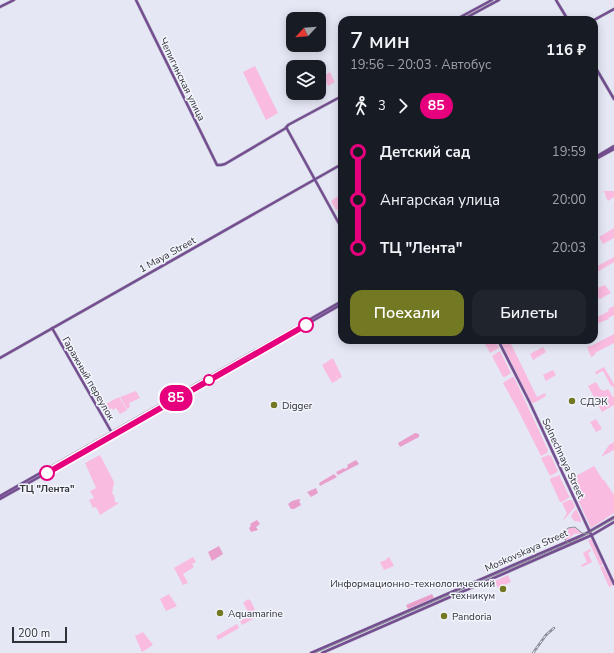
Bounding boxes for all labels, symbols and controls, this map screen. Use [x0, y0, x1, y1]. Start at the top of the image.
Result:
north arrow [286, 12, 326, 52]
map controls [286, 12, 326, 100]
text: 7 мин [350, 26, 410, 56]
street label: Чепигинская улица [156, 35, 208, 123]
text: 116 ₽ [546, 40, 586, 60]
text: 19:56 – 20:03 · Автобус [350, 56, 491, 74]
button: layers [286, 60, 326, 100]
icon: walk [350, 95, 372, 117]
icon: forward [392, 95, 414, 117]
text: 85 [428, 96, 445, 115]
text: 3 [378, 97, 386, 115]
text: Детский сад [380, 142, 470, 162]
text: 19:59 [552, 143, 586, 161]
text: Ангарская улица [380, 190, 500, 210]
text: 20:00 [552, 191, 586, 209]
street label: 1 Maya Street [137, 233, 199, 276]
text: ТЦ "Лента" [380, 238, 462, 258]
text: 20:03 [552, 239, 586, 257]
button: Поехали [350, 290, 464, 336]
button: Билеты [472, 290, 586, 336]
unlabelled marker [298, 317, 314, 333]
street label: Гаражный переулок [58, 334, 118, 423]
unlabelled marker [203, 374, 215, 386]
line badge: 85 [158, 385, 194, 411]
text: 85 [168, 388, 184, 407]
place label: СДЭК [580, 395, 608, 409]
marker: СДЭК [567, 396, 577, 406]
place label: Digger [282, 399, 313, 413]
marker: Digger [269, 400, 279, 410]
street label: Solnechnaya Street [538, 416, 588, 501]
marker: ТЦ "Лента" [39, 465, 55, 481]
place label: ТЦ "Лента" [20, 482, 74, 496]
street label: Moskovskaya Street [483, 526, 571, 576]
place label: Информационно-технологический техникум [330, 577, 495, 603]
marker: Информационно-технологический техникум [498, 584, 508, 594]
place label: Aquamarine [228, 607, 283, 621]
marker: Aquamarine [215, 608, 225, 618]
place label: Pandoria [452, 610, 492, 624]
marker: Pandoria [439, 611, 449, 621]
scale bar [12, 625, 67, 644]
text: 200 m [18, 626, 50, 641]

